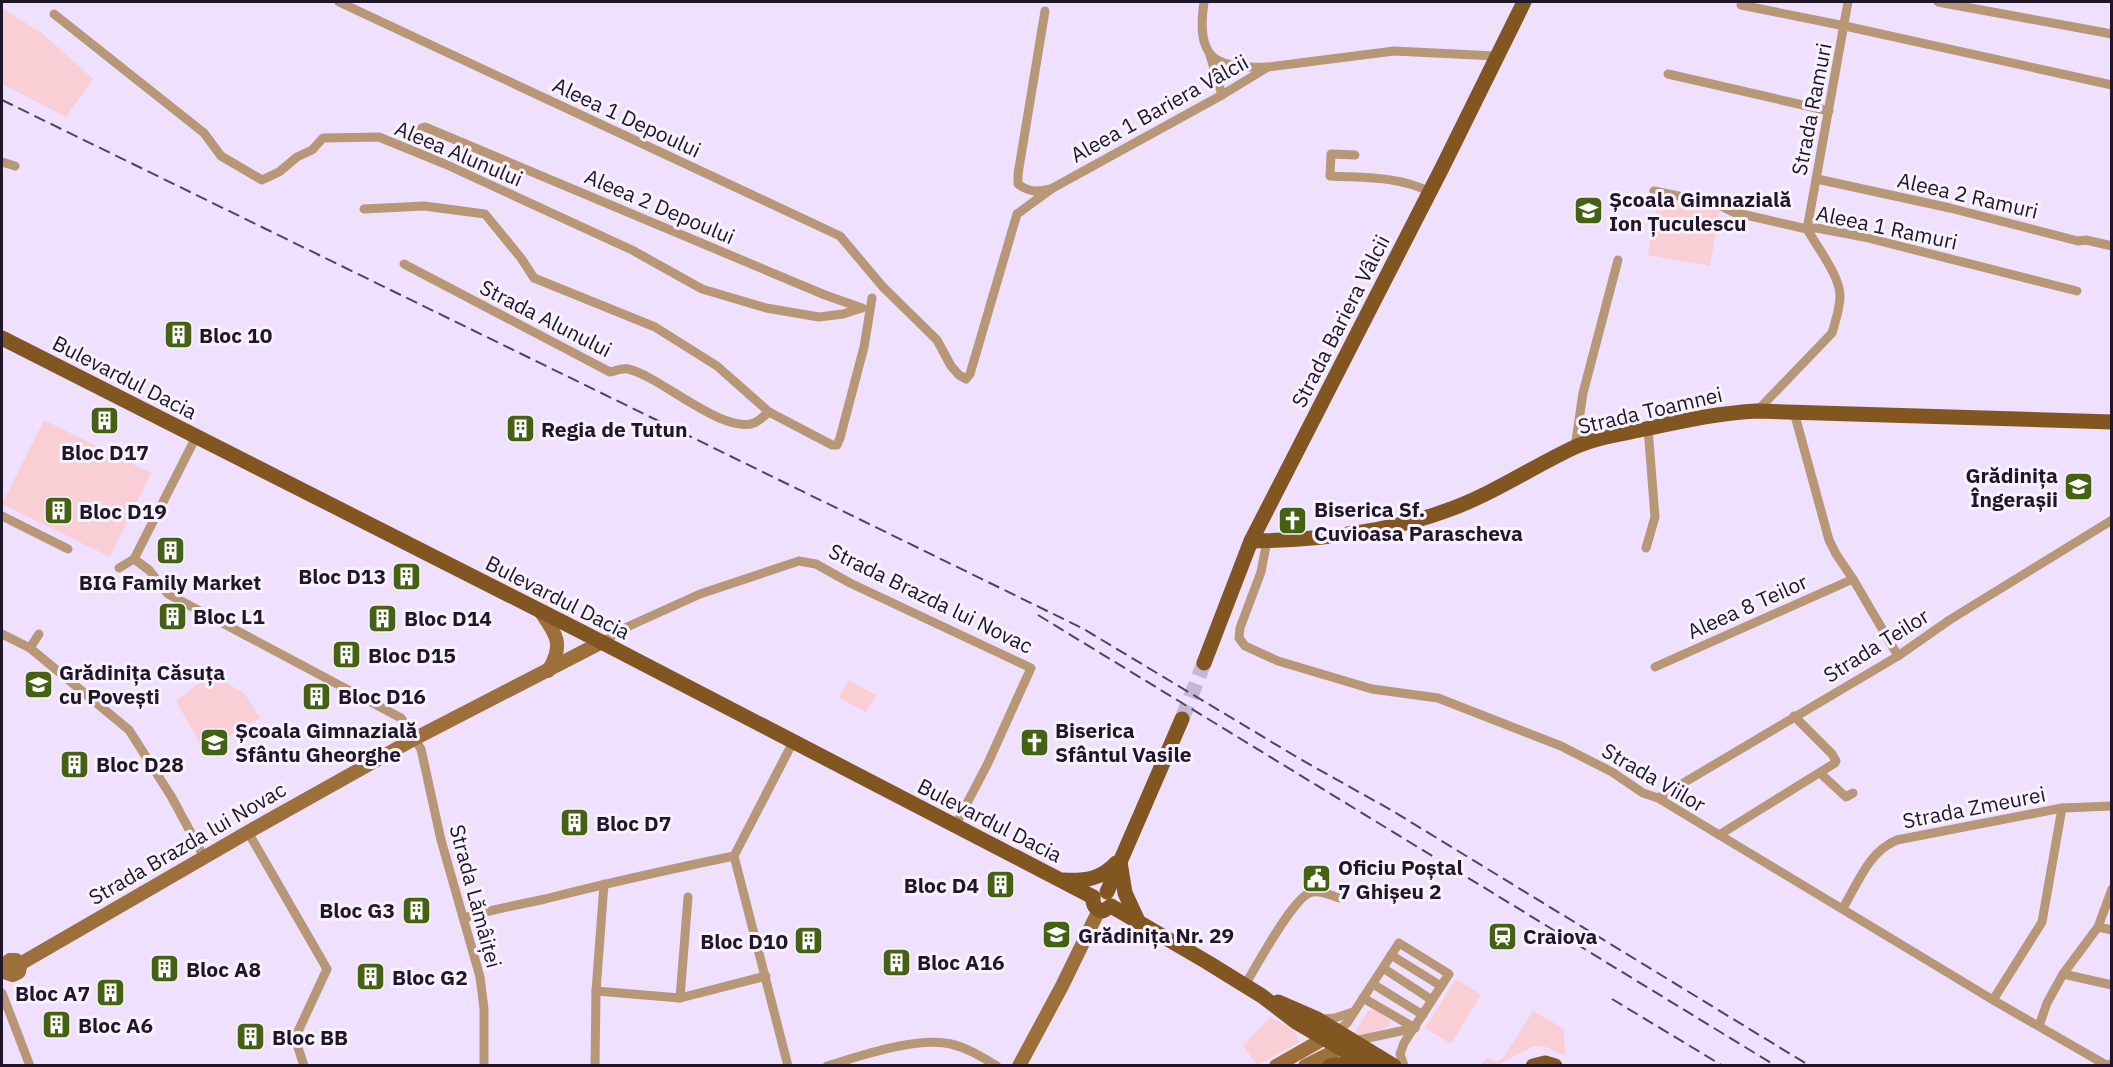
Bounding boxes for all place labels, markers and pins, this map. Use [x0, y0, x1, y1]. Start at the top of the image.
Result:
place label: Școala Gimnazială Ion Țuculescu [1609, 185, 1791, 237]
school or university icon: Școala Gimnazială Ion Țuculescu [1572, 195, 1604, 227]
building icon: Bloc 10 [162, 319, 194, 351]
place label: Bloc 10 [199, 321, 272, 349]
building icon: Bloc D17 [89, 405, 121, 437]
building icon: Regia de Tutun [504, 413, 536, 445]
place label: Regia de Tutun [541, 415, 688, 443]
place label: Bloc D17 [61, 438, 149, 466]
place label: Grădinița Îngerașii [1965, 461, 2058, 513]
school or university icon: Grădinița Îngerașii [2063, 471, 2095, 503]
building icon: Bloc D19 [42, 495, 74, 527]
place label: Biserica Sf. Cuvioasa Parascheva [1314, 495, 1523, 547]
place label: Bloc D19 [79, 497, 167, 525]
church icon: Biserica Sf. Cuvioasa Parascheva [1277, 505, 1309, 537]
building icon: BIG Family Market [154, 535, 186, 567]
building icon: Bloc D13 [391, 560, 423, 592]
place label: Bloc D13 [298, 562, 386, 590]
place label: BIG Family Market [79, 568, 261, 596]
building icon: Bloc L1 [156, 600, 188, 632]
place label: Bloc L1 [193, 602, 265, 630]
building icon: Bloc D14 [367, 602, 399, 634]
place label: Bloc D14 [404, 604, 492, 632]
building icon: Bloc D15 [331, 639, 363, 671]
place label: Bloc D15 [368, 641, 456, 669]
place label: Grădinița Căsuța cu Povești [59, 658, 225, 710]
school or university icon: Grădinița Căsuța cu Povești [22, 668, 54, 700]
building icon: Bloc D16 [301, 680, 333, 712]
place label: Bloc D16 [338, 682, 426, 710]
place label: Școala Gimnazială Sfântu Gheorghe [235, 716, 417, 768]
place label: Biserica Sfântul Vasile [1055, 716, 1192, 768]
school or university icon: Școala Gimnazială Sfântu Gheorghe [198, 726, 230, 758]
church icon: Biserica Sfântul Vasile [1018, 726, 1050, 758]
building icon: Bloc D28 [59, 748, 91, 780]
place label: Bloc D28 [96, 750, 184, 778]
building icon: Bloc D7 [559, 807, 591, 839]
place label: Bloc D7 [596, 809, 671, 837]
place label: Oficiu Poștal 7 Ghișeu 2 [1338, 853, 1463, 905]
public building icon: Oficiu Poștal 7 Ghișeu 2 [1301, 863, 1333, 895]
building icon: Bloc D4 [984, 869, 1016, 901]
place label: Bloc D4 [904, 871, 979, 899]
building icon: Bloc G3 [400, 894, 432, 926]
place label: Bloc G3 [319, 896, 395, 924]
school or university icon: Grădinița Nr. 29 [1041, 919, 1073, 951]
station icon: Craiova [1486, 920, 1518, 952]
place label: Grădinița Nr. 29 [1078, 921, 1234, 949]
place label: Craiova [1523, 922, 1598, 950]
building icon: Bloc D10 [793, 925, 825, 957]
place label: Bloc D10 [700, 927, 788, 955]
building icon: Bloc A16 [880, 946, 912, 978]
place label: Bloc A16 [917, 948, 1005, 976]
building icon: Bloc A8 [149, 953, 181, 985]
place label: Bloc A8 [186, 955, 261, 983]
building icon: Bloc G2 [355, 961, 387, 993]
place label: Bloc G2 [392, 963, 468, 991]
building icon: Bloc A7 [95, 977, 127, 1009]
place label: Bloc A7 [15, 979, 90, 1007]
building icon: Bloc A6 [41, 1009, 73, 1041]
place label: Bloc A6 [78, 1011, 153, 1039]
building icon: Bloc BB [235, 1021, 267, 1053]
place label: Bloc BB [272, 1023, 348, 1051]

